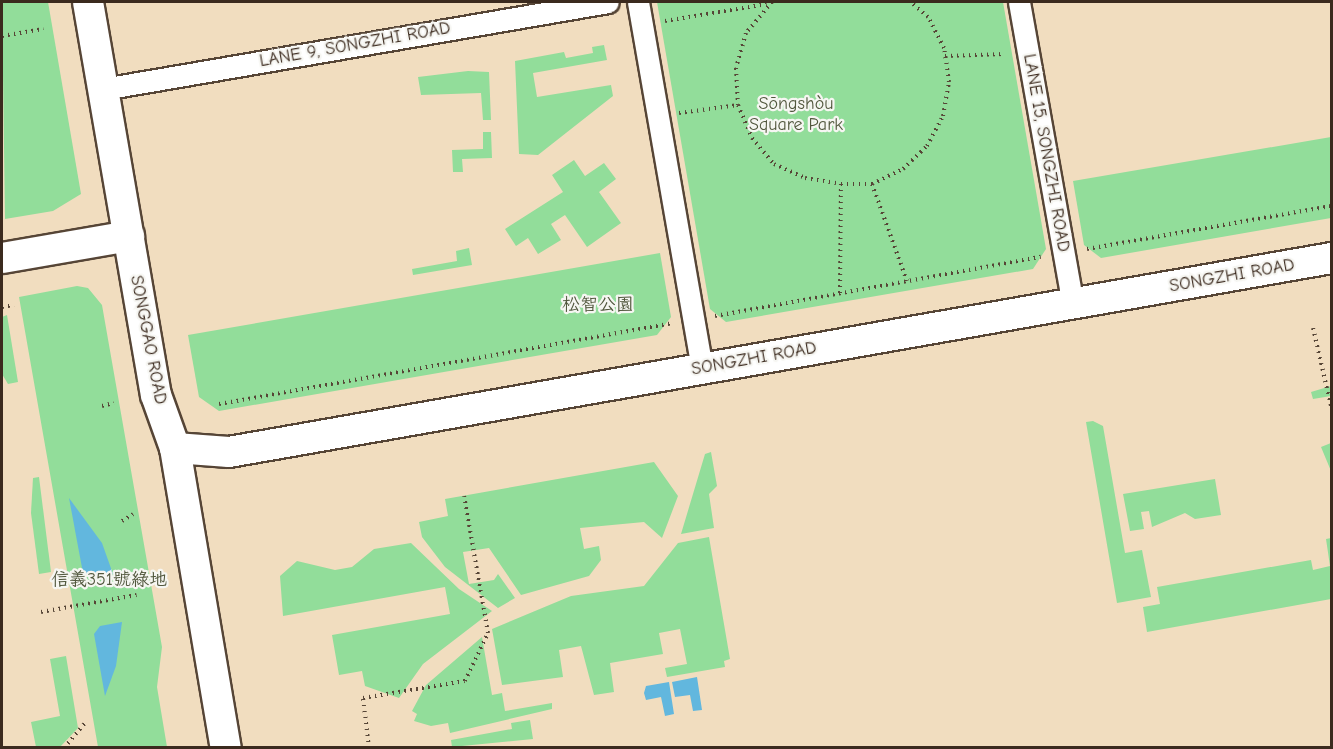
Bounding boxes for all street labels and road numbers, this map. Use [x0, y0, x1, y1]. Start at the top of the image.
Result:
street label: LANE 9, SONGZHI ROAD [258, 18, 452, 72]
street label: LANE 15, SONGZHI ROAD [1018, 52, 1074, 254]
street label: SONGZHI ROAD [1168, 254, 1296, 298]
street label: SONGGAO ROAD [125, 274, 171, 406]
street label: SONGZHI ROAD [690, 337, 818, 381]

